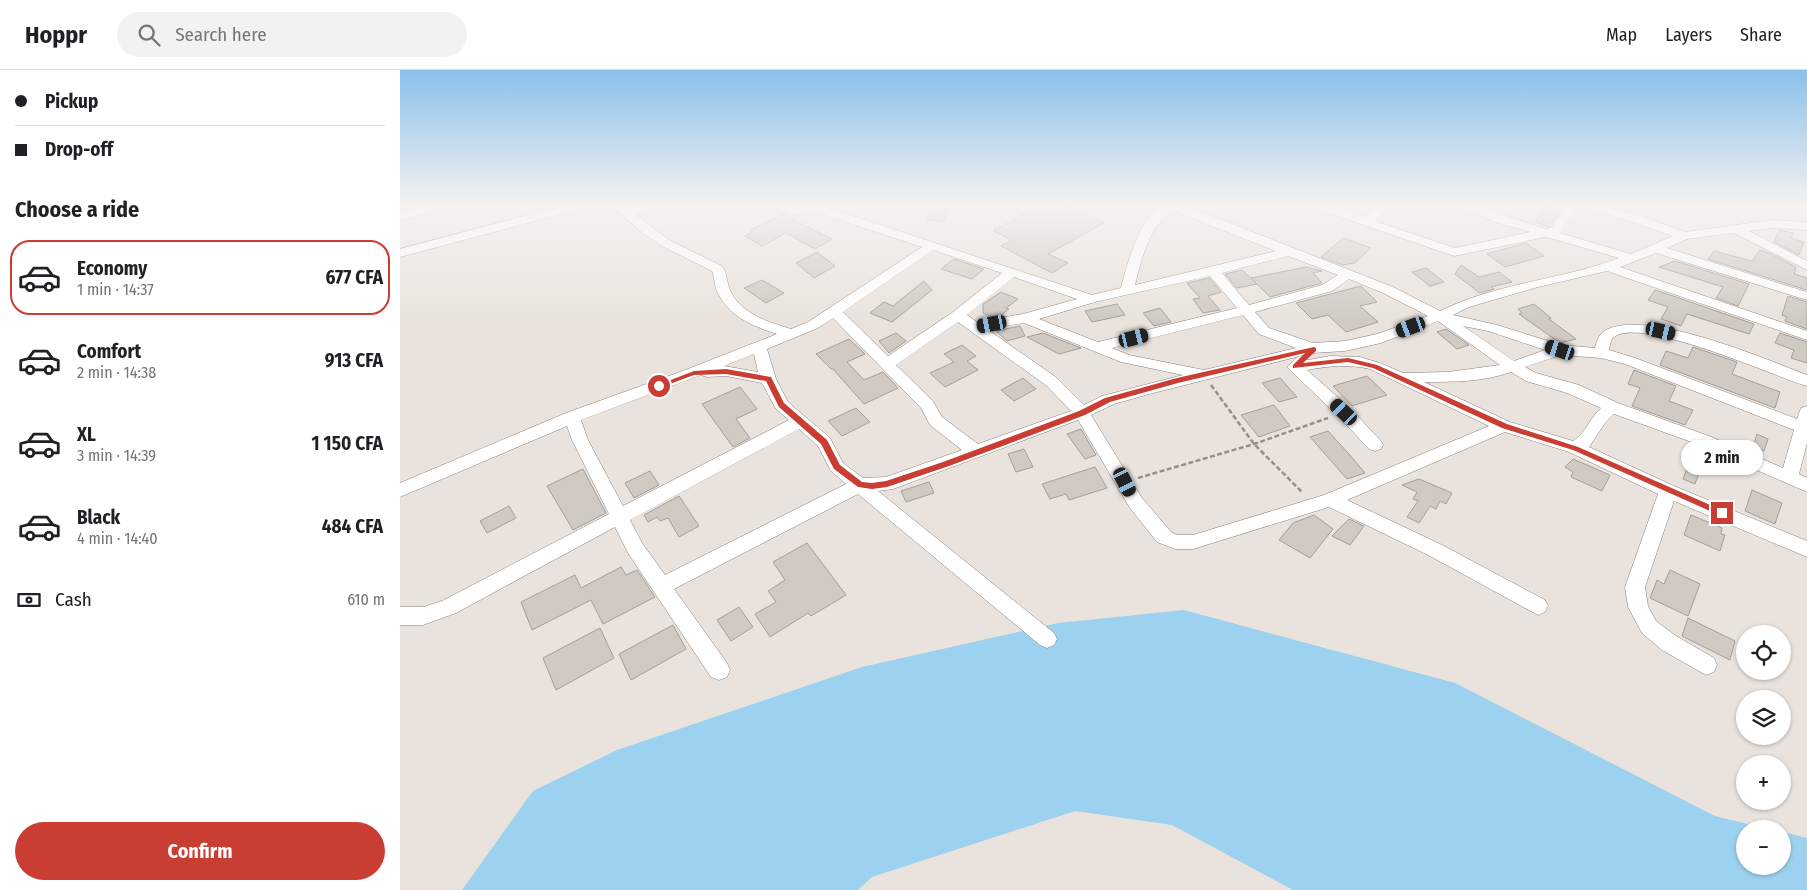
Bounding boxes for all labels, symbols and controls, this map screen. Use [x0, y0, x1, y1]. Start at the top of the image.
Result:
search box [117, 12, 467, 57]
text: Hoppr [25, 21, 87, 49]
icon: search [135, 21, 163, 49]
text: Search here [175, 23, 267, 46]
text: Map [1606, 24, 1637, 46]
text: Layers [1665, 24, 1712, 46]
text: Share [1740, 24, 1782, 46]
text: Pickup [45, 90, 98, 113]
text: Drop-off [45, 138, 113, 161]
text: Choose a ride [15, 196, 139, 223]
icon: car [17, 255, 62, 300]
text: Economy [77, 257, 147, 280]
text: 677 CFA [325, 266, 383, 289]
text: 1 min · 14:37 [77, 280, 154, 299]
car [975, 314, 1008, 334]
car [1394, 315, 1427, 339]
car [1644, 320, 1677, 342]
car [1117, 327, 1150, 349]
icon: car [17, 338, 62, 383]
car [1543, 338, 1576, 362]
text: Comfort [77, 340, 141, 363]
text: 913 CFA [325, 349, 383, 372]
text: 2 min · 14:38 [77, 363, 156, 382]
route start [648, 375, 670, 397]
car [1327, 396, 1360, 428]
icon: car [17, 421, 62, 466]
text: XL [77, 423, 96, 446]
text: 1 150 CFA [312, 432, 383, 455]
callout: 2 min [1681, 440, 1763, 476]
text: 3 min · 14:39 [77, 446, 156, 465]
text: 2 min [1704, 448, 1740, 467]
car [1111, 465, 1138, 499]
route end [1711, 502, 1733, 524]
icon: car [17, 504, 62, 549]
text: Black [77, 506, 120, 529]
text: 484 CFA [322, 515, 383, 538]
text: 4 min · 14:40 [77, 529, 158, 548]
icon: cash [15, 586, 43, 614]
text: Cash [55, 588, 92, 611]
text: 610 m [347, 590, 385, 609]
map controls [1736, 625, 1791, 875]
button: locate [1736, 625, 1791, 680]
button: layers [1736, 690, 1791, 745]
button: + [1736, 755, 1791, 810]
button: − [1736, 820, 1791, 875]
button: Confirm [15, 822, 385, 880]

